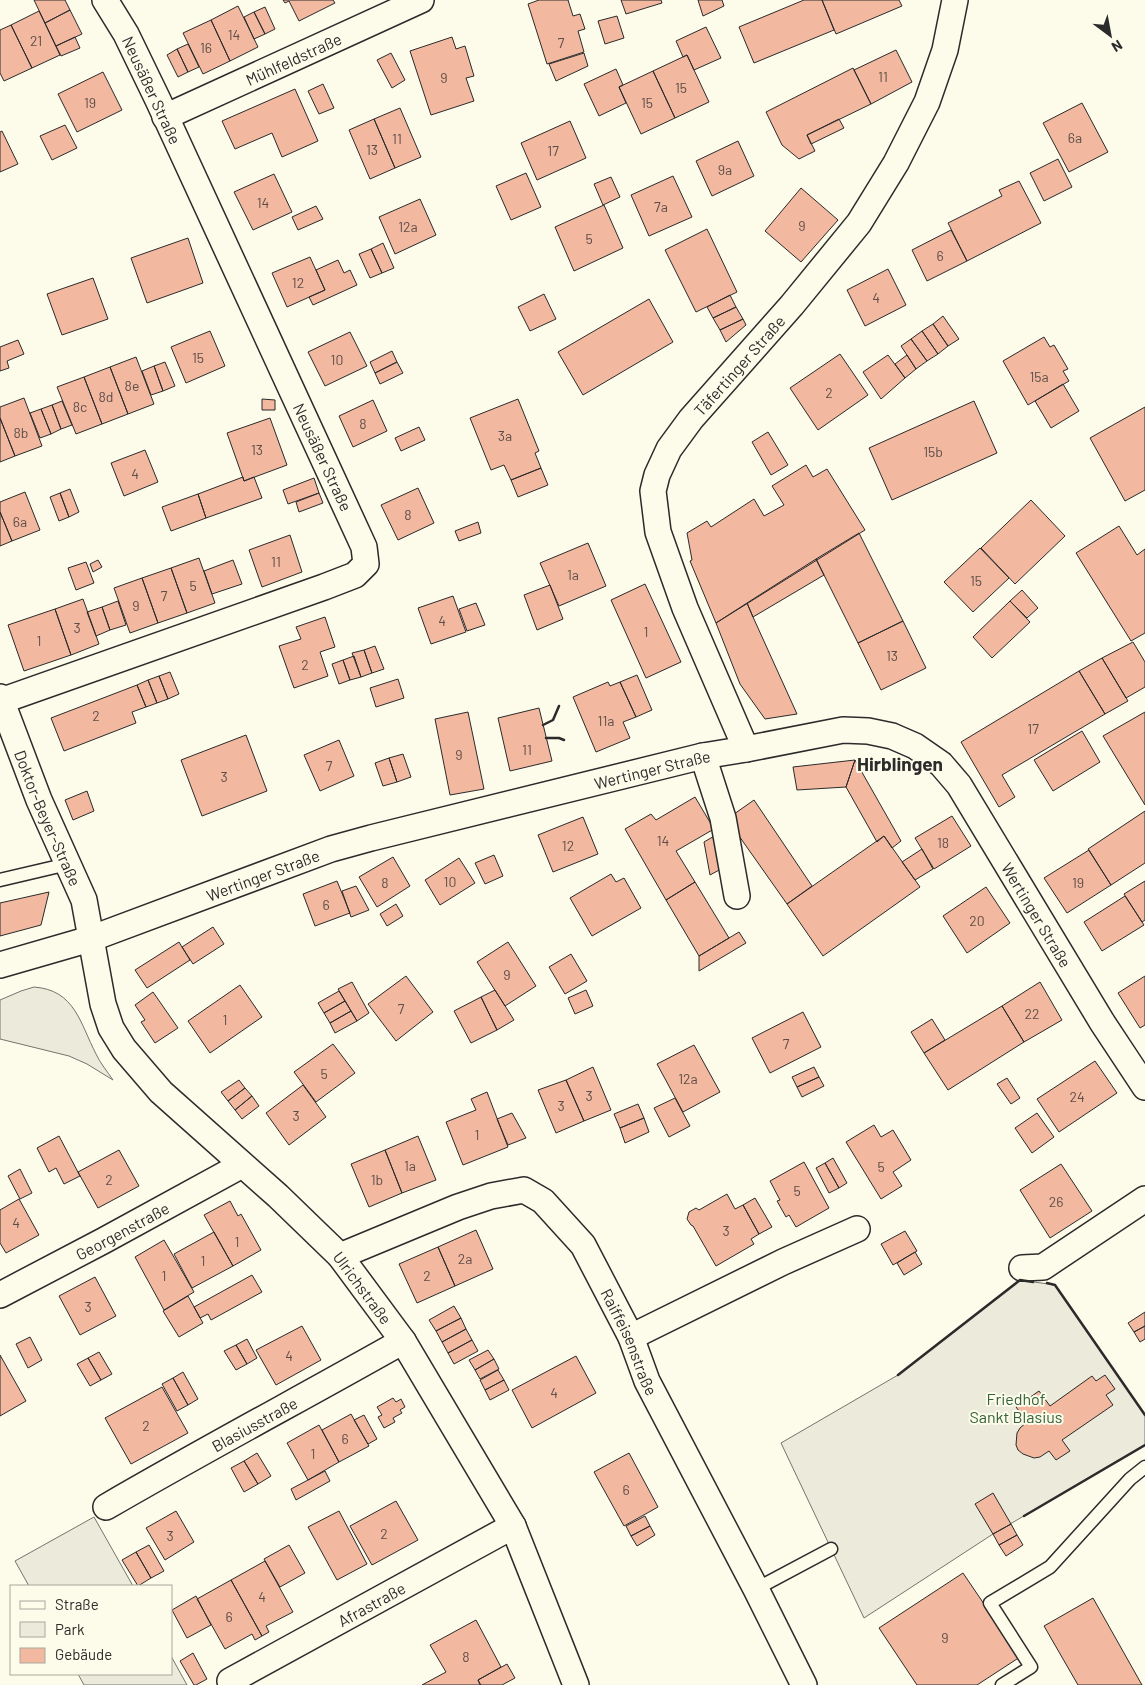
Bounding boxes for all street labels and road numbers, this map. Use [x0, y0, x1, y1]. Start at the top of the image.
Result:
street label: Mühlfeldstraße [242, 28, 344, 88]
street label: Neusäßer Straße [119, 33, 185, 147]
street label: Täfertinger Straße [689, 311, 788, 419]
street label: Neusäßer Straße [290, 400, 356, 514]
street label: Wertinger Straße [592, 745, 712, 792]
street label: Doktor-Beyer-Straße [11, 747, 86, 888]
street label: Wertinger Straße [204, 845, 322, 904]
street label: Wertinger Straße [998, 859, 1076, 970]
street label: Georgenstraße [72, 1197, 172, 1263]
street label: Ulrichstraße [330, 1247, 396, 1327]
street label: Raiffeisenstraße [598, 1285, 662, 1398]
street label: Blasiusstraße [208, 1392, 300, 1455]
street label: Afrastraße [334, 1578, 408, 1630]

